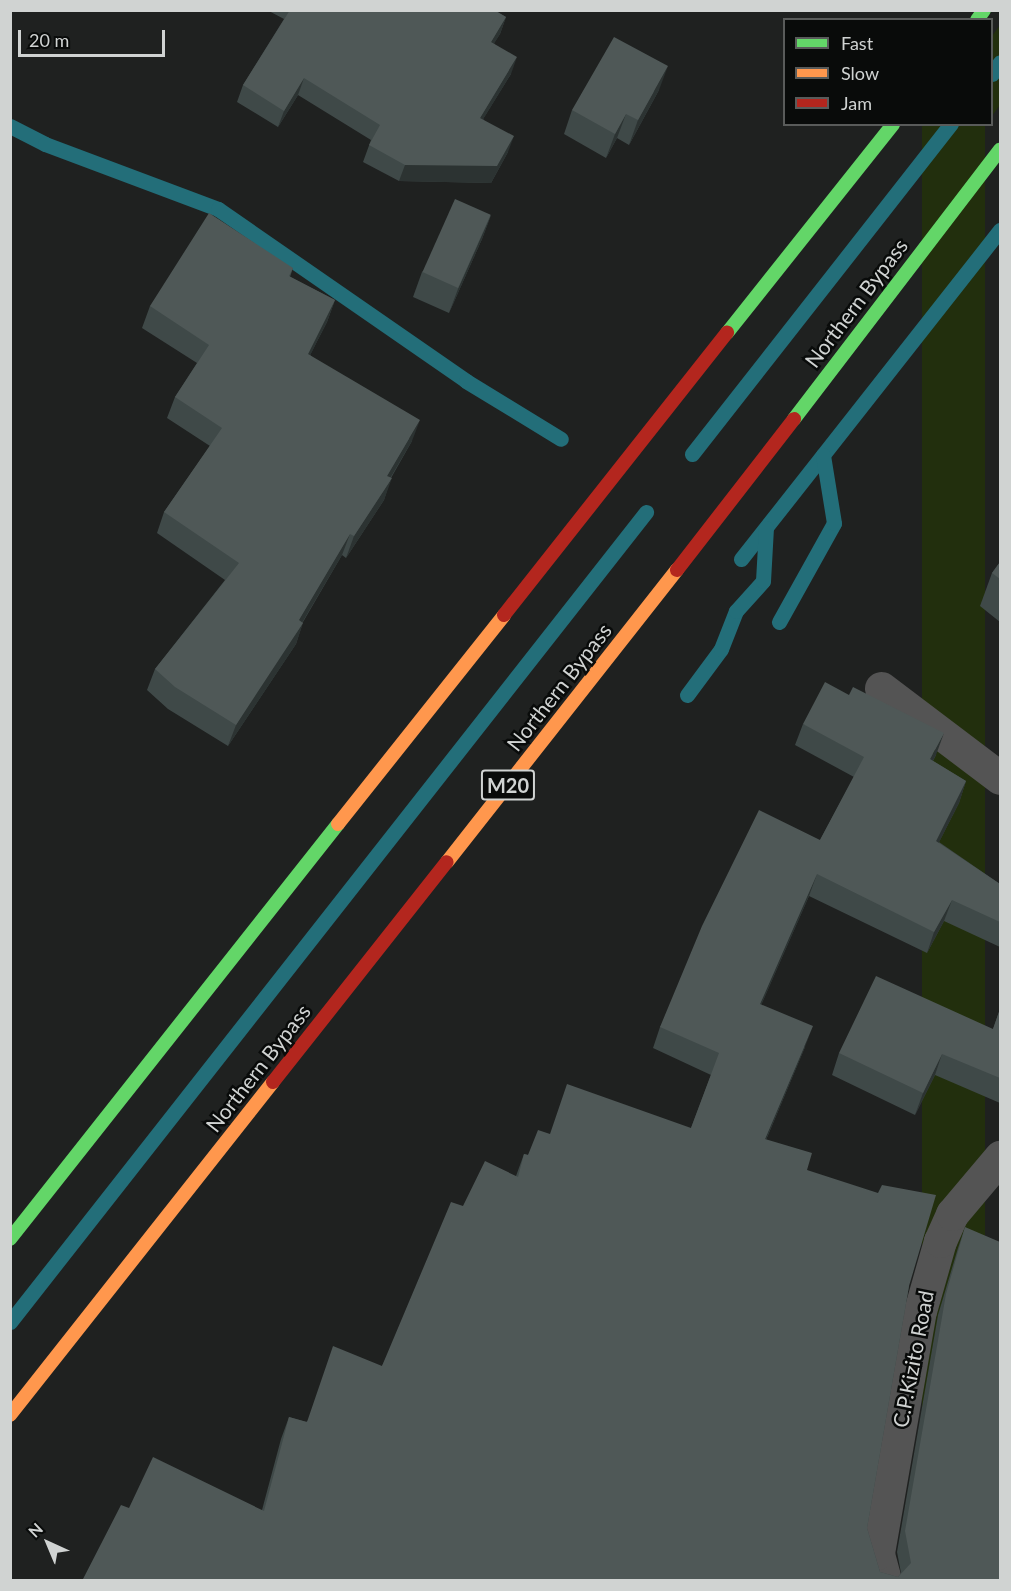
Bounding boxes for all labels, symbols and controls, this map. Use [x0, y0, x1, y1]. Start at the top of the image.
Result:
scale bar [21, 18, 168, 56]
legend [783, 18, 993, 126]
text: 20 m [29, 29, 69, 51]
text: Fast [841, 32, 873, 54]
text: Slow [841, 62, 879, 84]
text: Jam [841, 92, 872, 114]
street label: Northern Bypass [799, 234, 913, 372]
street label: Northern Bypass [501, 618, 617, 756]
road number: M20 [480, 768, 536, 802]
street label: Northern Bypass [200, 999, 316, 1137]
street label: C.P.Kizito Road [887, 1288, 939, 1430]
north arrow [18, 1513, 78, 1573]
text: N [24, 1519, 46, 1541]

